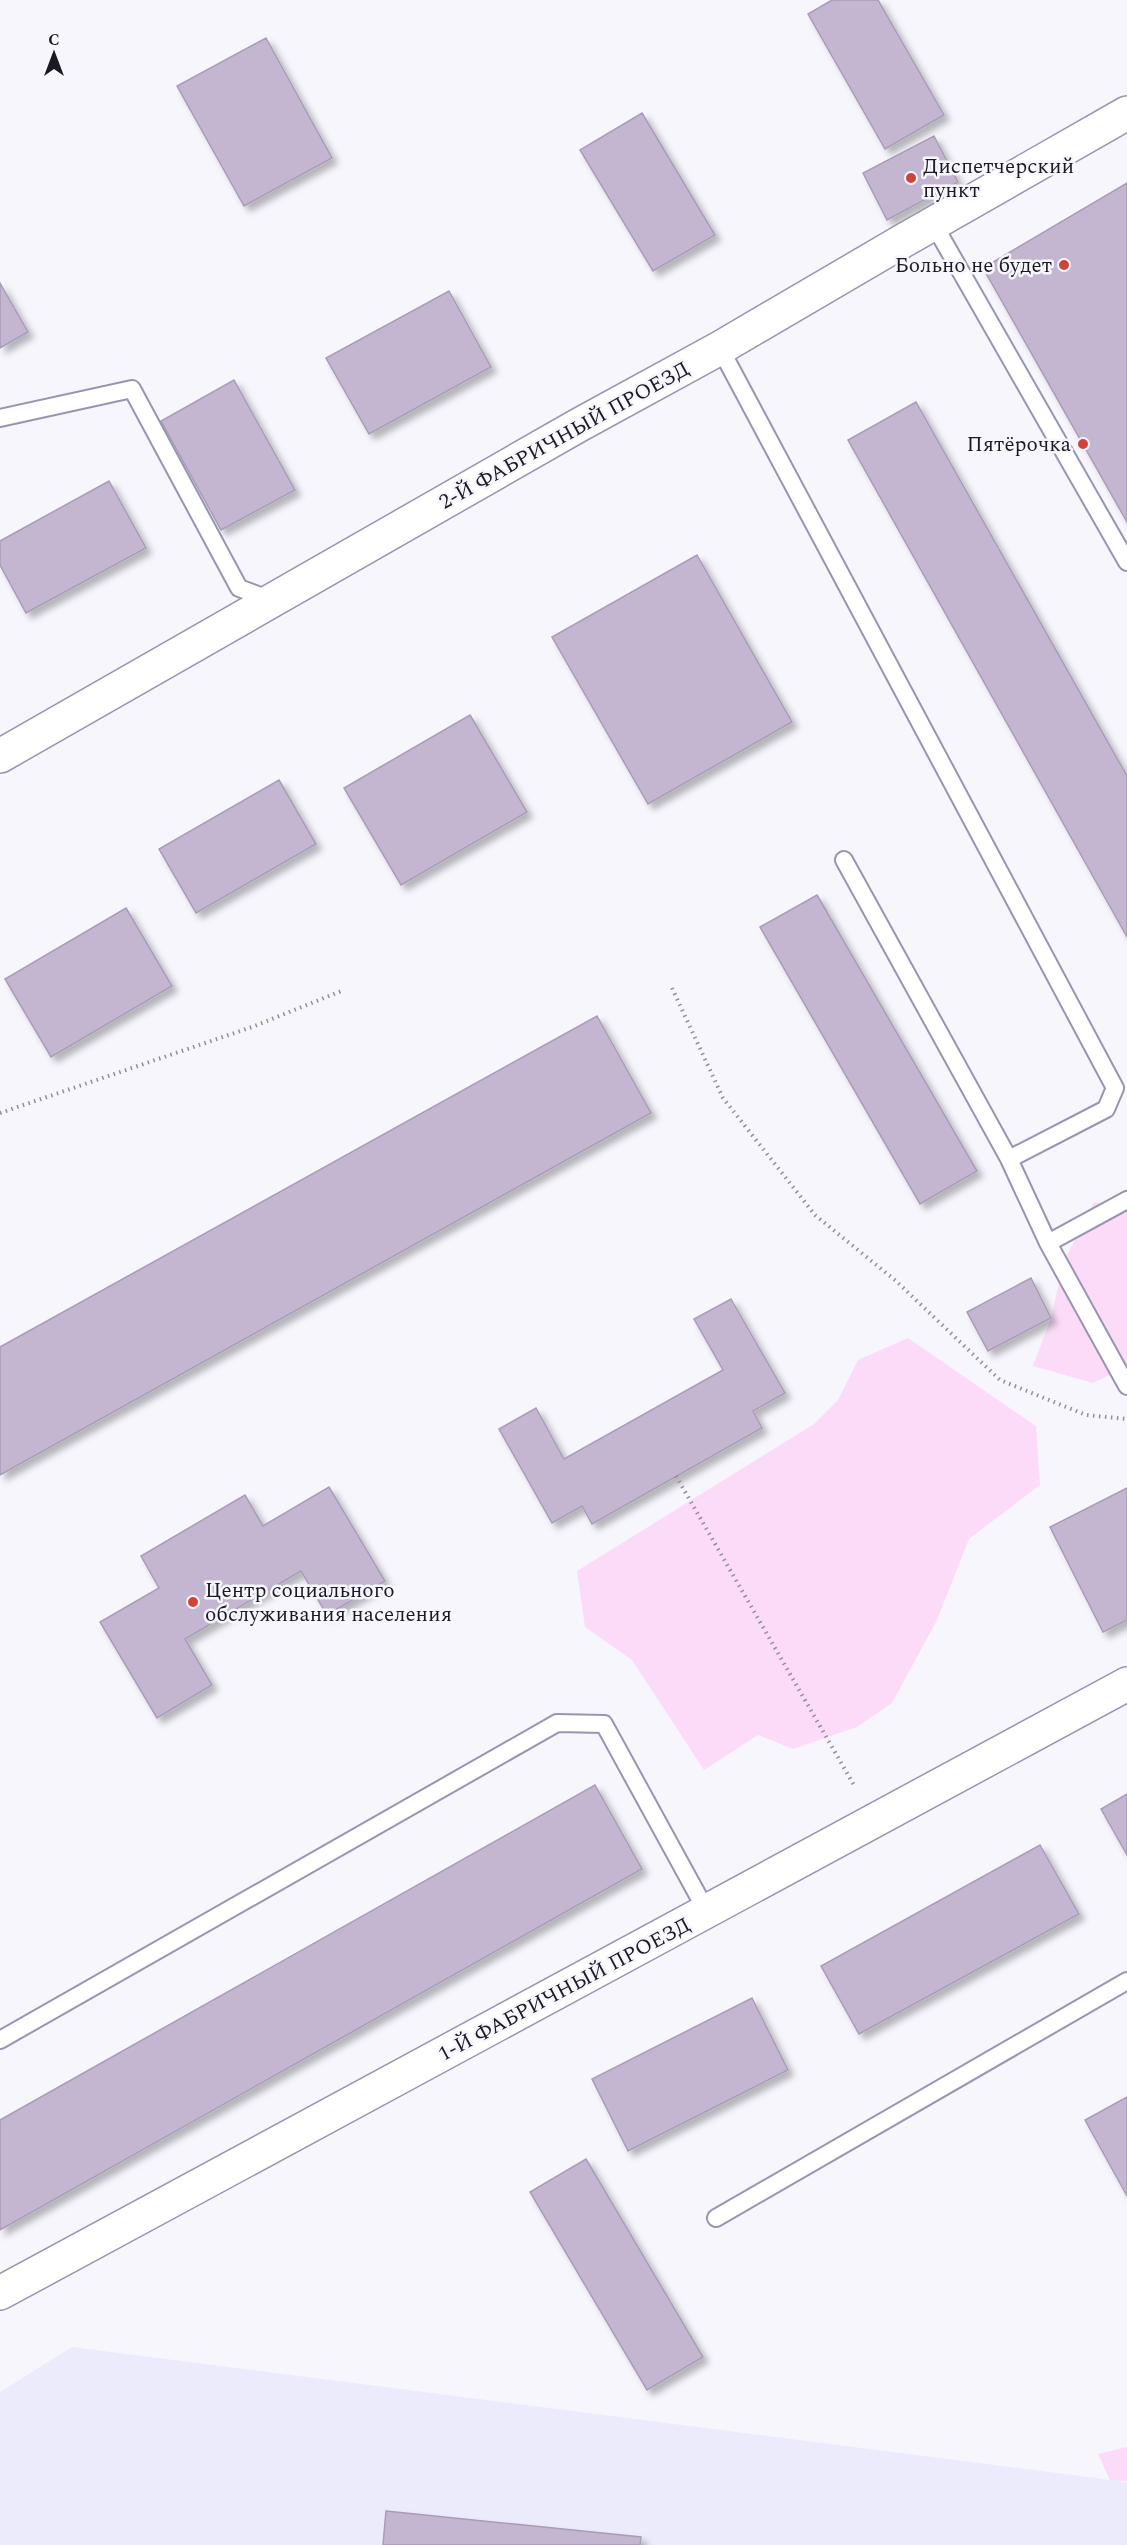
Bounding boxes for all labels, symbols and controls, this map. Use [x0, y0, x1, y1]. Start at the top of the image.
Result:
north arrow [24, 24, 84, 84]
text: С [48, 28, 60, 52]
place label: Диспетчерский пункт [923, 151, 1074, 207]
marker: Диспетчерский пункт [904, 171, 918, 185]
place label: Больно не будет [895, 250, 1052, 282]
marker: Больно не будет [1057, 258, 1071, 272]
street label: 2-Й ФАБРИЧНЫЙ ПРОЕЗД [433, 353, 696, 518]
place label: Пятёрочка [966, 429, 1072, 461]
marker: Пятёрочка [1076, 437, 1090, 451]
place label: Центр социального обслуживания населения [205, 1575, 452, 1631]
marker: Центр социального обслуживания населения [186, 1595, 200, 1609]
street label: 1-Й ФАБРИЧНЫЙ ПРОЕЗД [432, 1910, 697, 2070]

